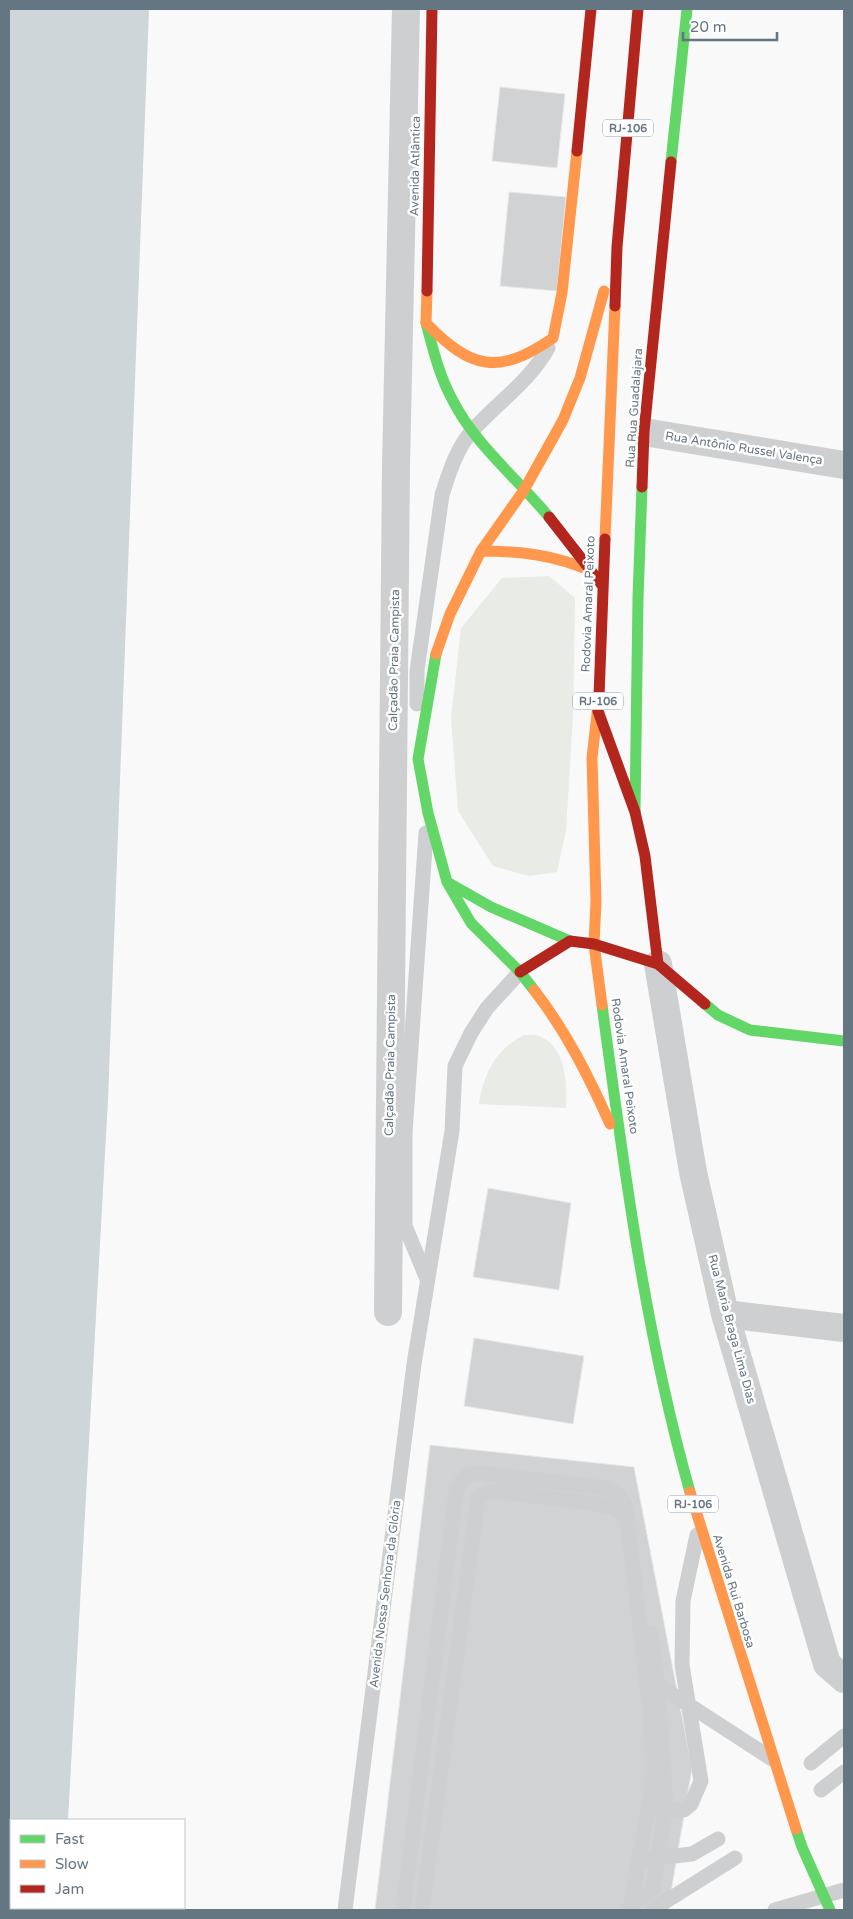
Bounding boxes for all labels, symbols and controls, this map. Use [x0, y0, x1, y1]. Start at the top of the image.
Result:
scale bar [683, 10, 777, 42]
text: 20 m [690, 18, 727, 36]
street label: Avenida Atlântica [407, 116, 423, 216]
road number: RJ-106 [603, 120, 653, 136]
street label: Rua Rua Guadalajara [623, 348, 645, 468]
street label: Rua Antônio Russel Valença [664, 429, 824, 467]
street label: Rodovia Amaral Peixoto [579, 535, 597, 673]
street label: Calçadão Praia Campista [386, 589, 402, 731]
road number: RJ-106 [573, 692, 623, 709]
street label: Calçadão Praia Campista [382, 994, 398, 1136]
street label: Rodovia Amaral Peixoto [609, 997, 641, 1135]
street label: Rua Maria Braga Lima Dias [705, 1253, 759, 1405]
road number: RJ-106 [668, 1496, 718, 1512]
street label: Avenida Nossa Senhora da Glória [367, 1499, 403, 1689]
street label: Avenida Rui Barbosa [710, 1532, 758, 1650]
legend [10, 1819, 185, 1909]
text: Fast [55, 1830, 85, 1848]
text: Slow [55, 1855, 89, 1873]
text: Jam [55, 1880, 84, 1898]

